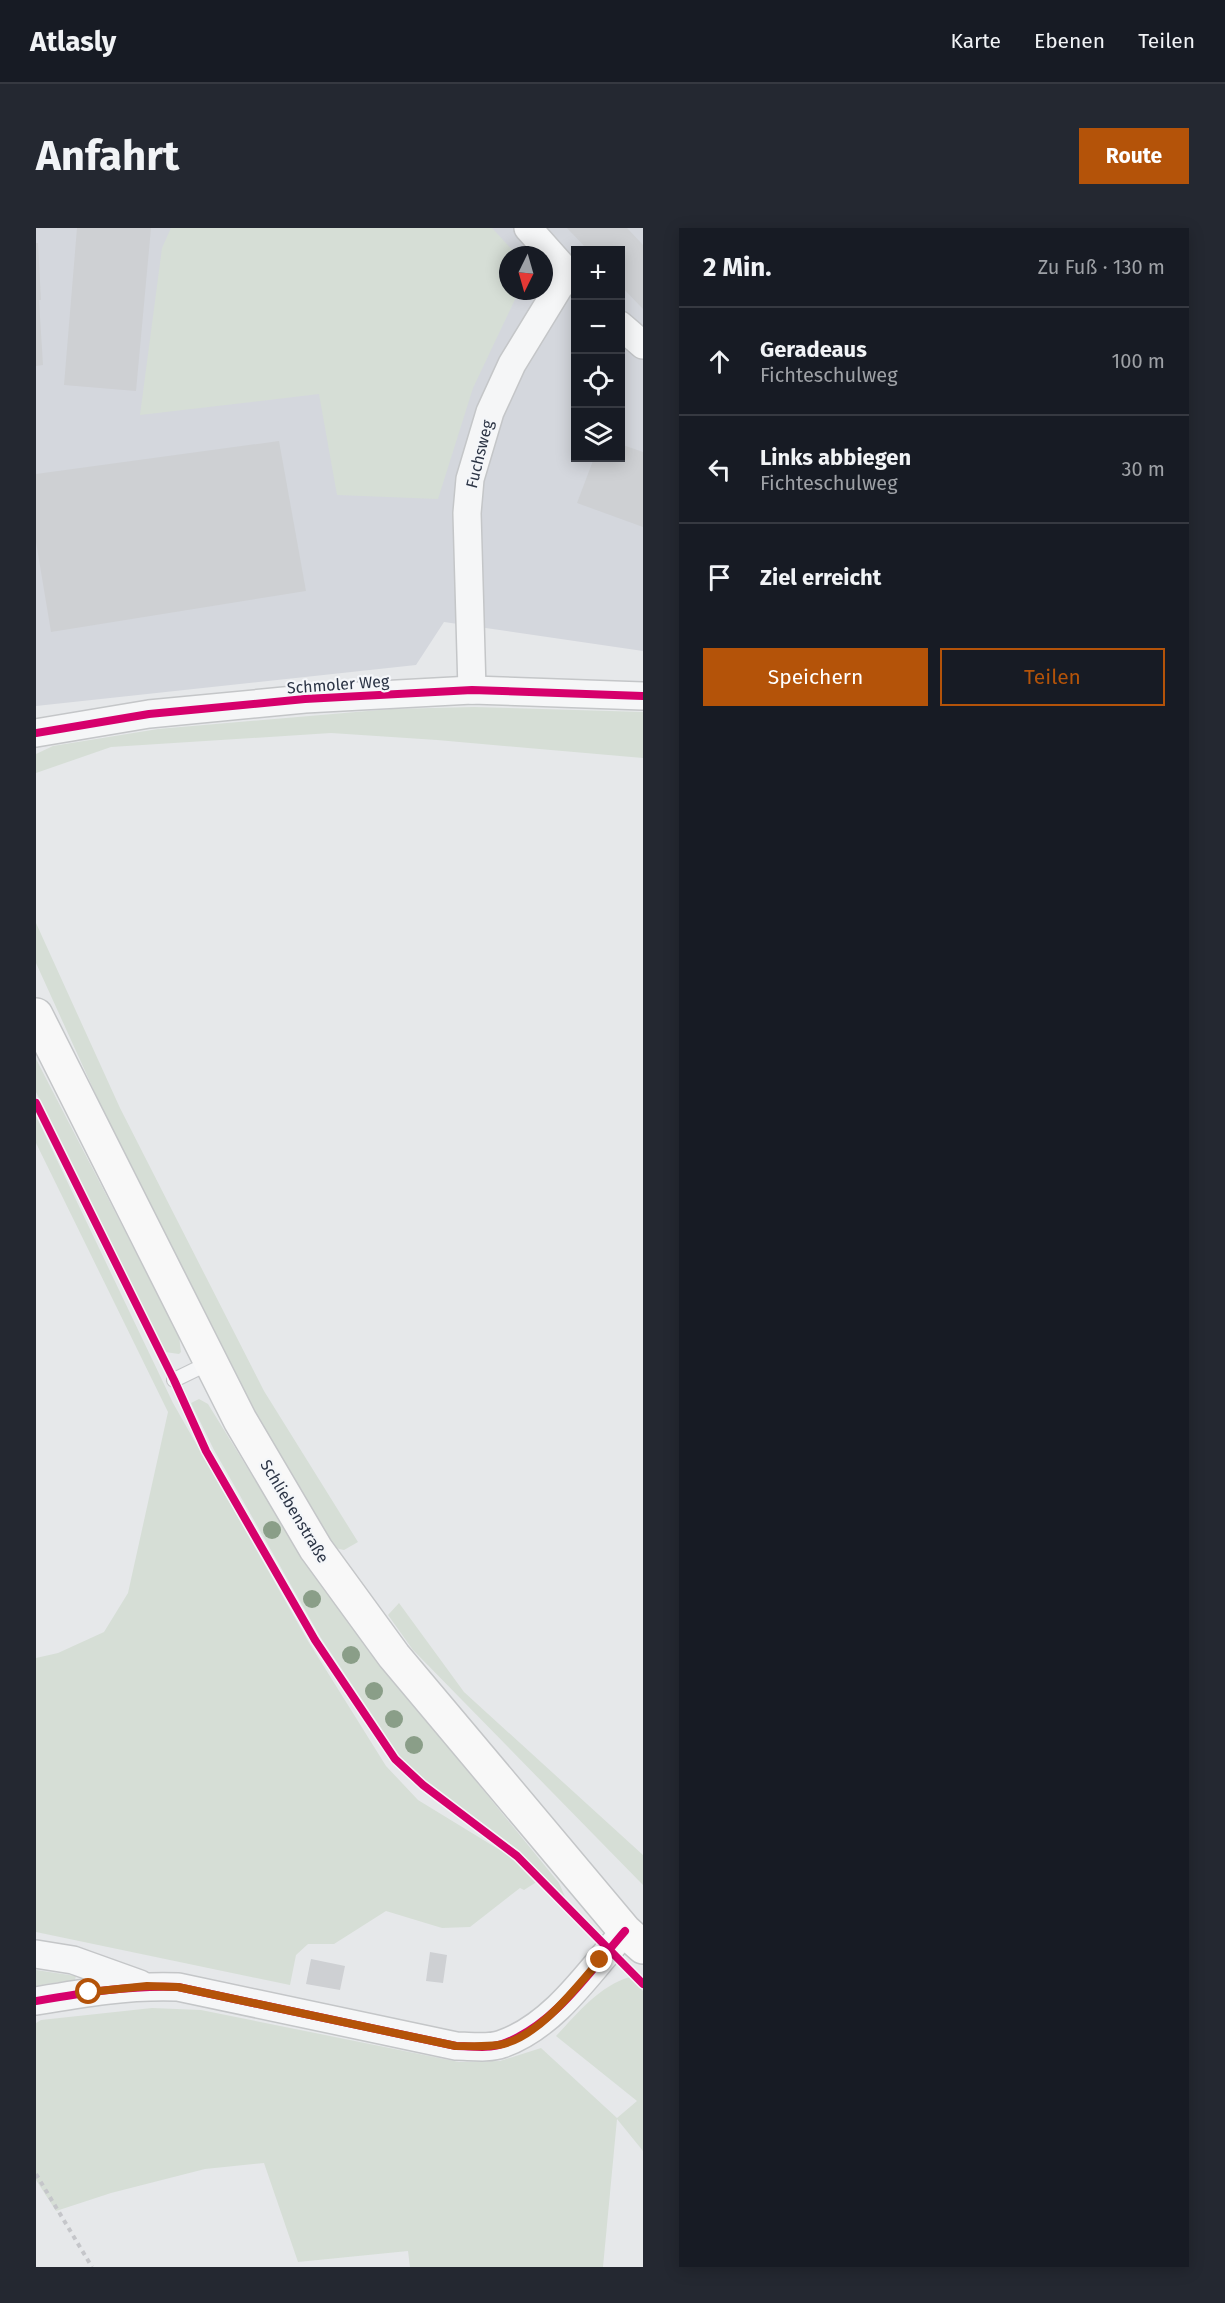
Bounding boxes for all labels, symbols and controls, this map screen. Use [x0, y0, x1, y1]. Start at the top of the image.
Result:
text: Atlasly [30, 25, 116, 58]
text: Karte [950, 28, 1001, 54]
text: Ebenen [1034, 28, 1105, 54]
text: Teilen [1138, 28, 1195, 54]
button: Route [1079, 128, 1189, 184]
text: Anfahrt [36, 131, 179, 181]
north arrow [499, 246, 553, 300]
map controls [571, 246, 625, 462]
button: + [571, 246, 625, 300]
text: 2 Min. [703, 252, 772, 283]
text: Zu Fuß · 130 m [1038, 255, 1165, 279]
button: − [571, 300, 625, 354]
text: Geradeaus [760, 336, 867, 363]
icon: ahead [703, 345, 736, 378]
text: 100 m [1112, 349, 1165, 373]
button: locate [571, 354, 625, 408]
text: Fichteschulweg [760, 363, 898, 387]
button: layers [571, 408, 625, 462]
street label: Fuchsweg [462, 417, 497, 490]
text: Links abbiegen [760, 444, 911, 471]
icon: left [703, 453, 736, 486]
text: 30 m [1121, 457, 1165, 481]
text: Fichteschulweg [760, 471, 898, 495]
icon: arrive [703, 561, 736, 594]
text: Ziel erreicht [760, 564, 881, 591]
button: Speichern [703, 648, 928, 706]
button: Teilen [940, 648, 1165, 706]
street label: Schmoler Weg [286, 671, 391, 698]
street label: Schliebenstraße [256, 1456, 333, 1566]
route end [586, 1946, 612, 1972]
route start [75, 1978, 101, 2004]

